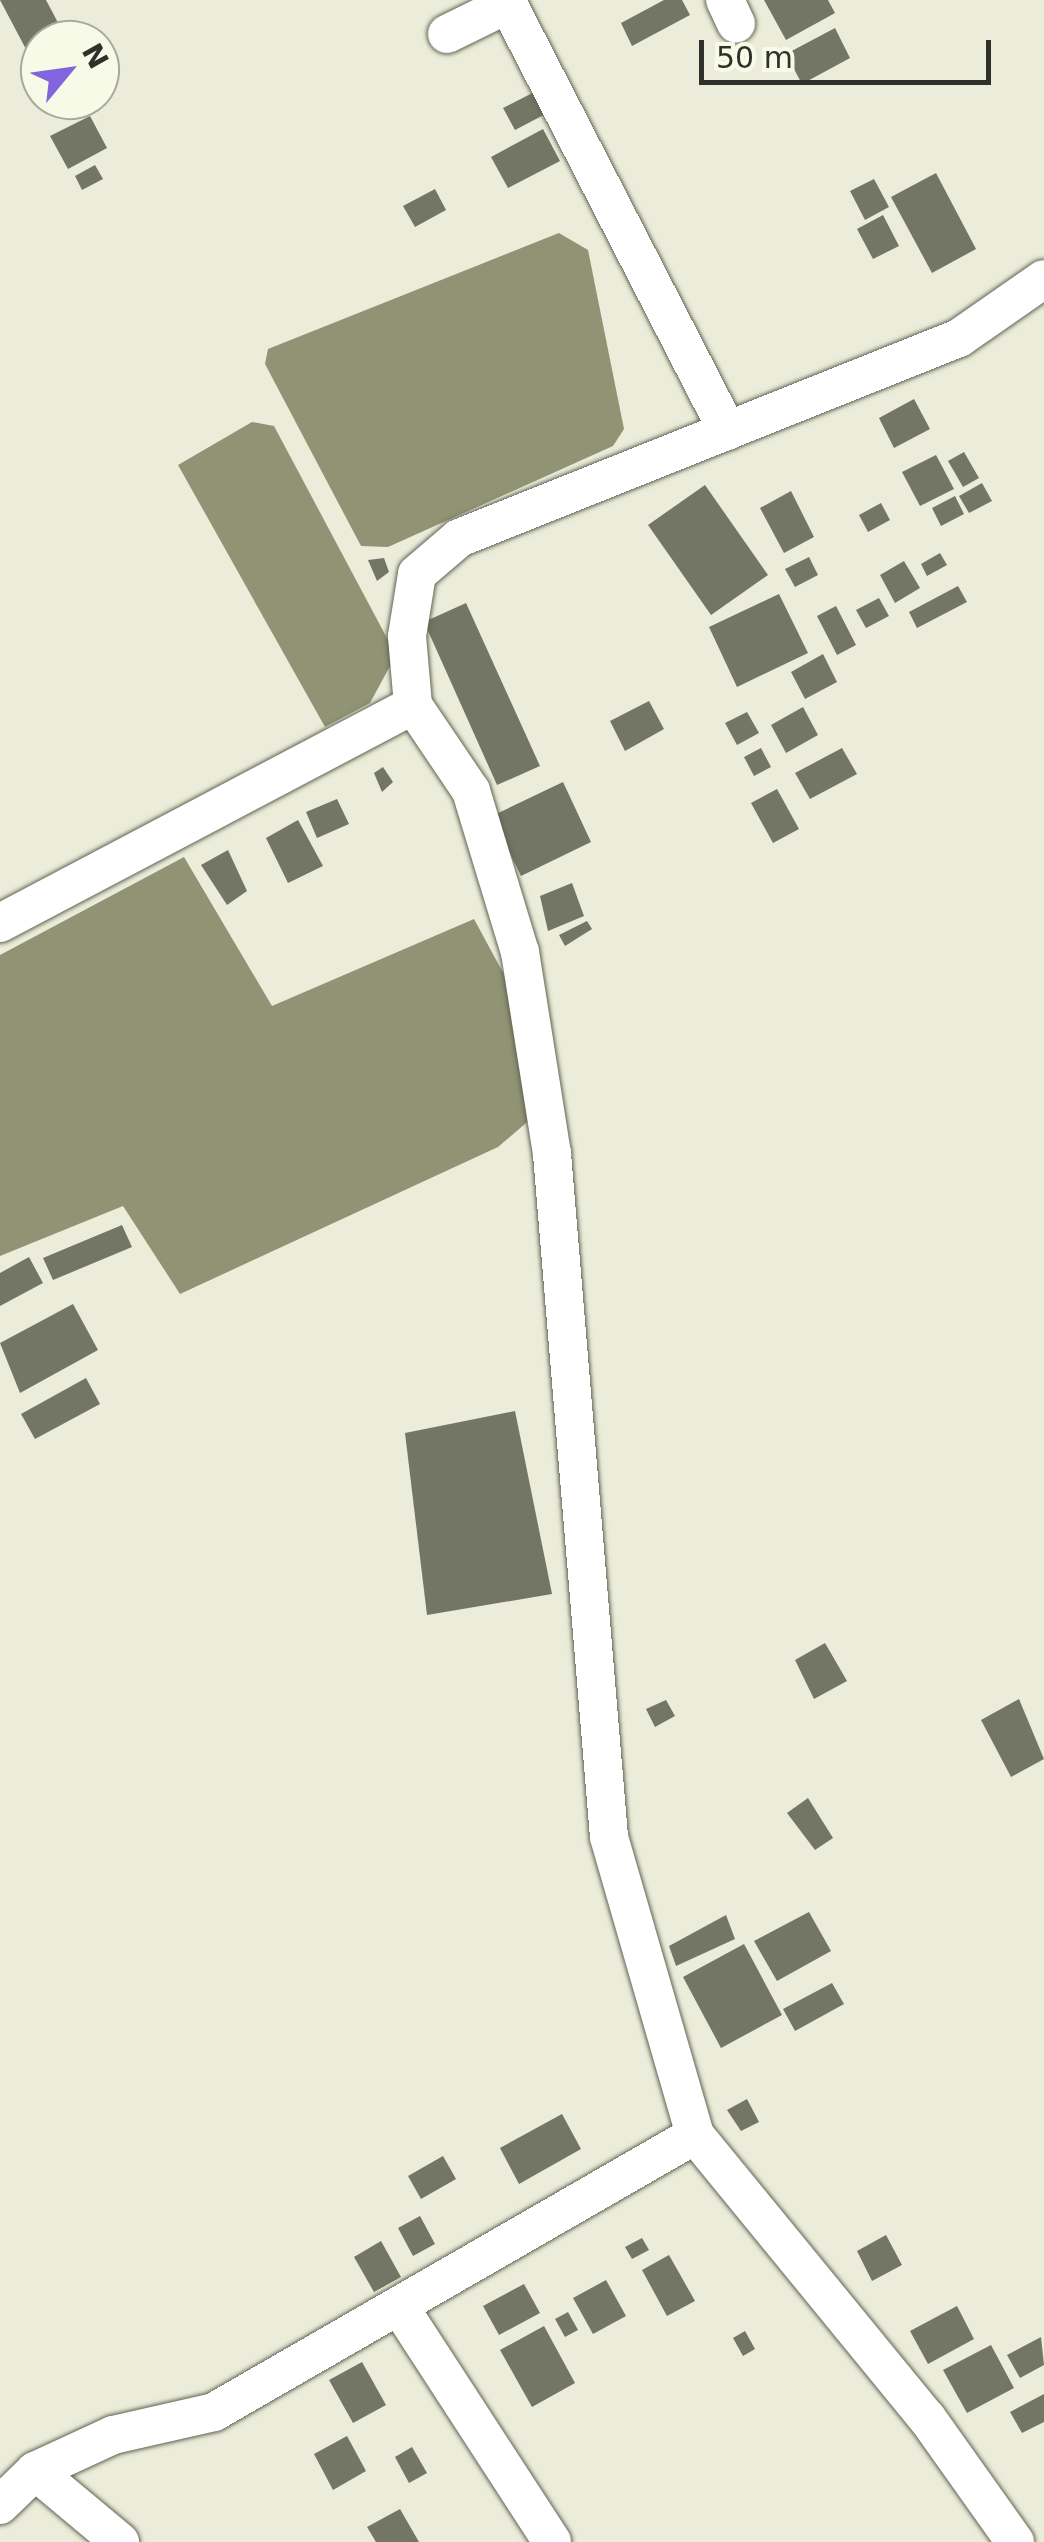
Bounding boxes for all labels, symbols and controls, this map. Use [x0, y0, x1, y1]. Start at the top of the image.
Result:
north arrow [20, 20, 120, 120]
scale bar [704, 20, 996, 82]
text: N [75, 38, 115, 74]
text: 50 m [716, 40, 793, 75]

